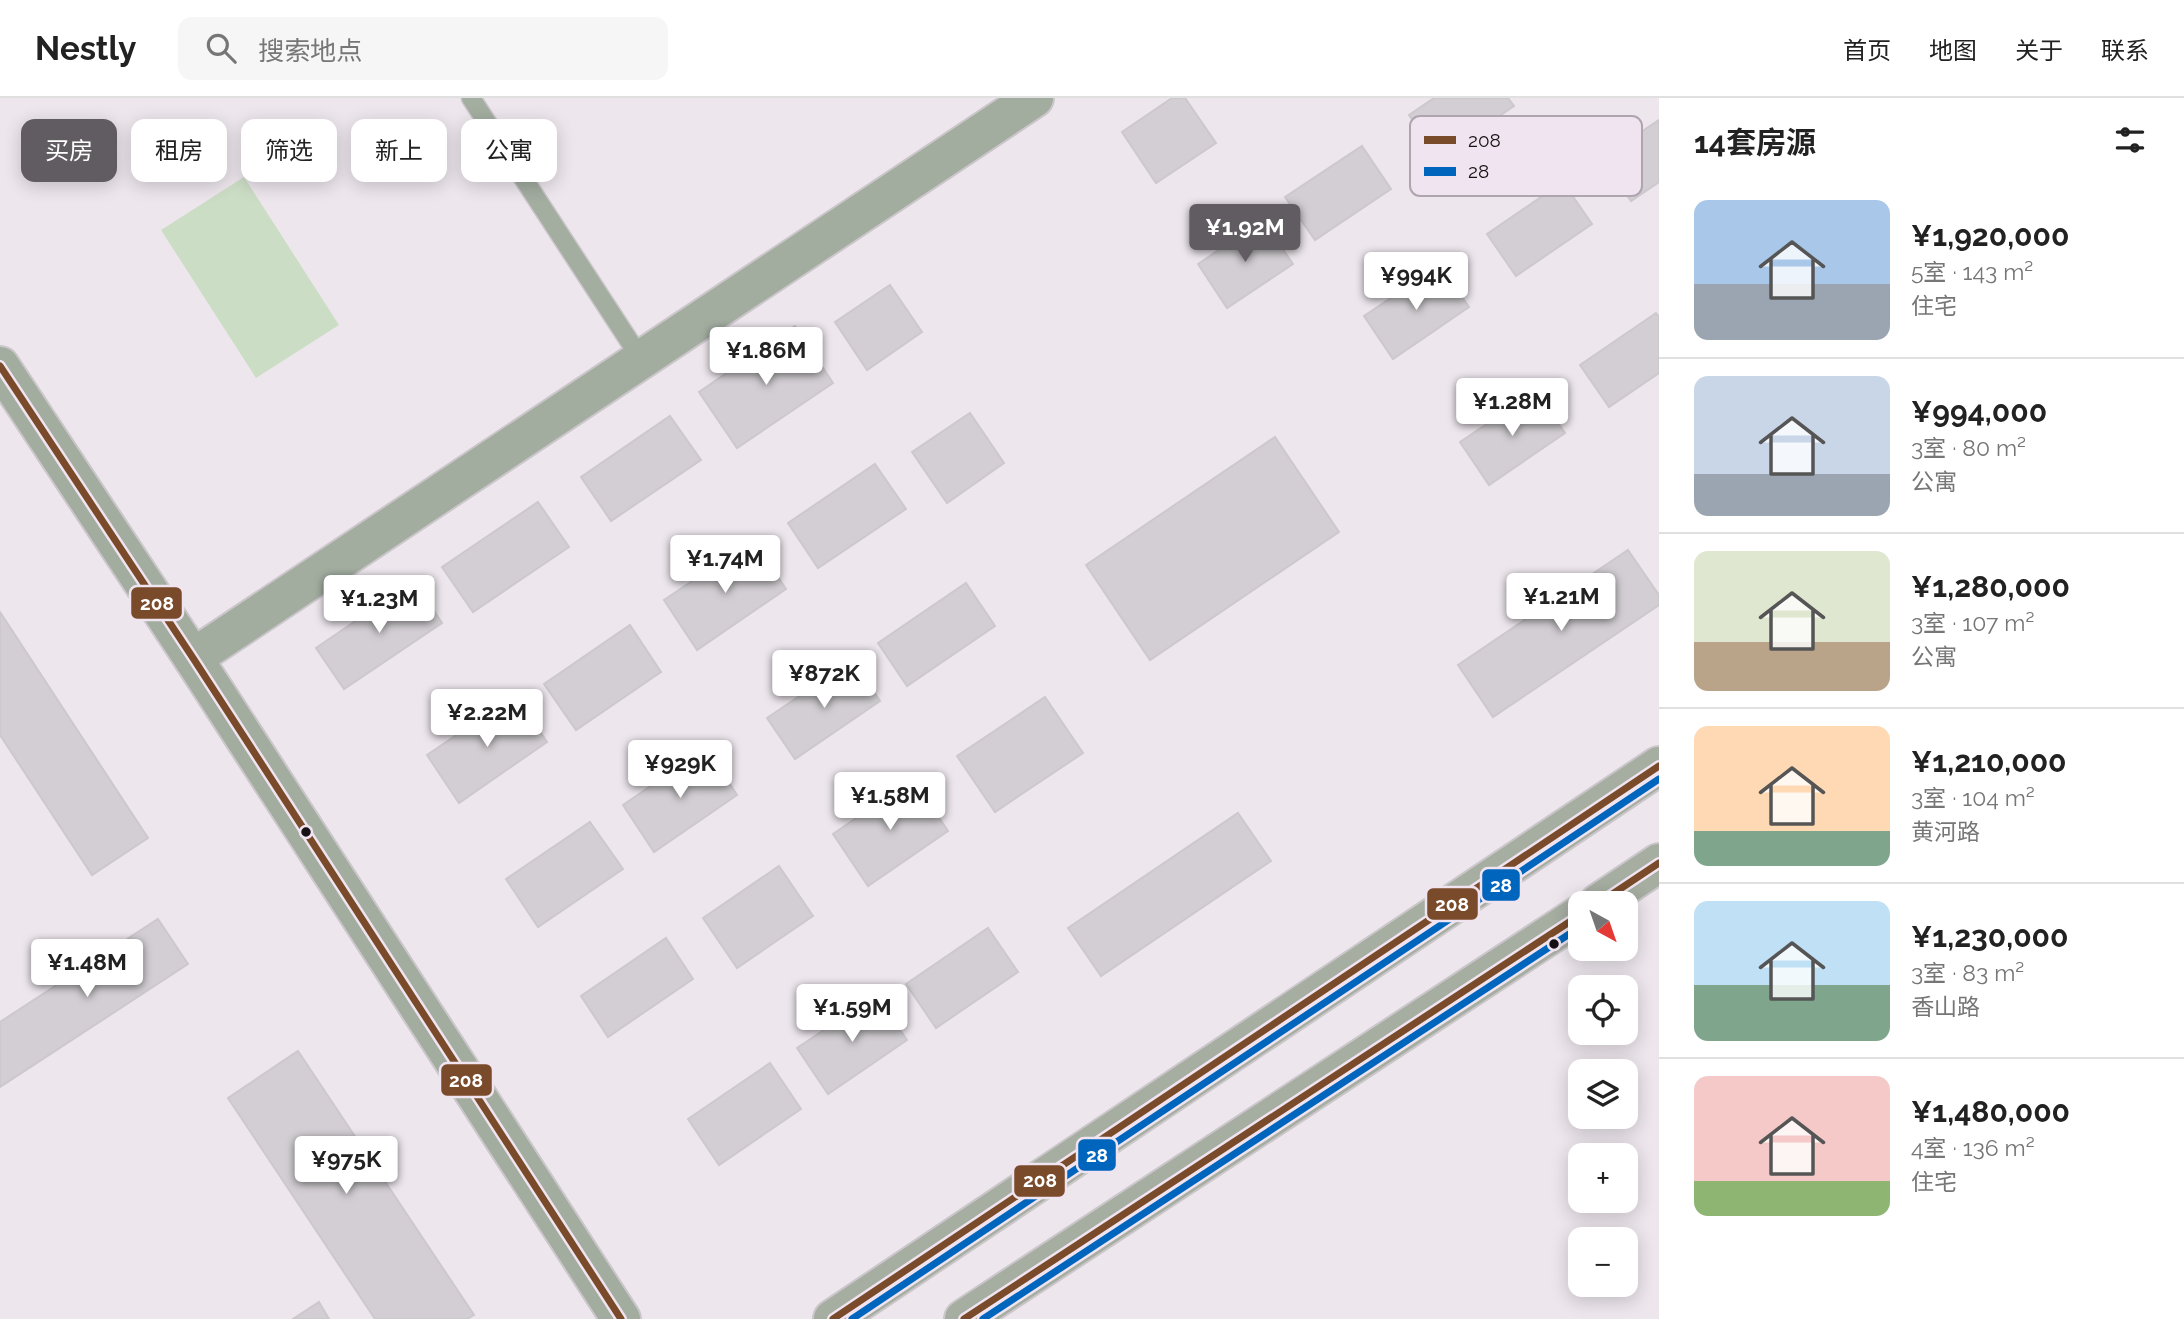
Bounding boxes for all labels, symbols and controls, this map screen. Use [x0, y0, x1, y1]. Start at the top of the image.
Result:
search box [178, 17, 668, 80]
text: Nestly [35, 29, 136, 68]
icon: search [202, 29, 240, 67]
text: 搜索地点 [258, 36, 362, 66]
text: 首页 [1843, 36, 1891, 65]
text: 地图 [1929, 36, 1977, 65]
text: 关于 [2015, 36, 2063, 65]
text: 联系 [2101, 36, 2149, 65]
legend [1410, 116, 1642, 196]
chip: 买房 [21, 119, 117, 182]
chip: 租房 [131, 119, 227, 182]
chip: 筛选 [241, 119, 337, 182]
chip: 新上 [351, 119, 447, 182]
chip: 公寓 [461, 119, 557, 182]
icon: filters [2111, 121, 2149, 159]
text: 14套房源 [1694, 125, 1816, 160]
text: 208 [1468, 129, 1501, 151]
text: 28 [1468, 160, 1489, 182]
pin: ¥1.92M [1188, 204, 1302, 264]
text: ¥1.92M [1205, 213, 1285, 240]
text: ¥1,920,000 [1911, 218, 2069, 253]
icon: home [1750, 228, 1834, 312]
pin: ¥994K [1367, 252, 1465, 312]
text: 5室 · 143 m² [1911, 258, 2033, 285]
text: ¥994K [1380, 261, 1452, 288]
text: 住宅 [1911, 292, 1957, 319]
pin: ¥1.86M [709, 328, 823, 387]
text: ¥1.86M [726, 336, 806, 363]
pin: ¥1.28M [1455, 378, 1569, 438]
text: ¥1.28M [1472, 387, 1552, 414]
text: ¥994,000 [1911, 394, 2047, 429]
icon: home [1750, 404, 1834, 488]
text: 3室 · 80 m² [1911, 434, 2026, 461]
text: 公寓 [1911, 468, 1957, 495]
pin: ¥1.74M [668, 536, 782, 595]
text: ¥1.74M [686, 544, 764, 571]
text: ¥1,280,000 [1911, 569, 2070, 604]
pin: ¥1.21M [1504, 574, 1618, 633]
pin: ¥1.23M [322, 575, 436, 635]
icon: home [1750, 579, 1834, 663]
text: ¥1.21M [1522, 582, 1600, 609]
text: ¥1.23M [340, 584, 418, 611]
line badge: 208 [130, 586, 183, 620]
text: 208 [140, 592, 174, 614]
text: 3室 · 107 m² [1911, 609, 2034, 636]
text: 公寓 [1911, 643, 1957, 670]
pin: ¥872K [775, 650, 873, 710]
text: ¥872K [788, 659, 860, 686]
pin: ¥2.22M [430, 690, 544, 749]
text: ¥2.22M [447, 698, 527, 725]
pin: ¥929K [631, 740, 729, 800]
text: ¥1,210,000 [1911, 744, 2067, 779]
text: ¥929K [644, 749, 716, 776]
icon: home [1750, 754, 1834, 838]
pin: ¥1.58M [833, 772, 947, 832]
text: ¥1.58M [850, 781, 930, 808]
text: 3室 · 104 m² [1911, 784, 2035, 811]
text: 黄河路 [1911, 818, 1980, 845]
unlabelled marker [299, 825, 313, 839]
line badge: 28 [1481, 868, 1521, 902]
text: 28 [1490, 874, 1512, 896]
line badge: 208 [1426, 887, 1479, 921]
north arrow [1568, 891, 1638, 961]
map controls [1568, 891, 1638, 1297]
text: 208 [1435, 893, 1469, 915]
text: ¥1,230,000 [1911, 919, 2068, 954]
icon: home [1750, 929, 1834, 1013]
unlabelled marker [1547, 937, 1561, 951]
pin: ¥1.48M [30, 940, 144, 999]
text: ¥1.48M [47, 948, 127, 975]
text: 3室 · 83 m² [1911, 959, 2024, 986]
button: locate [1568, 975, 1638, 1045]
pin: ¥1.59M [795, 984, 909, 1044]
text: ¥1.59M [812, 993, 892, 1020]
text: 香山路 [1911, 993, 1980, 1020]
button: layers [1568, 1059, 1638, 1129]
line badge: 208 [440, 1063, 493, 1097]
text: 208 [449, 1069, 483, 1091]
text: ¥1,480,000 [1911, 1094, 2070, 1129]
icon: home [1750, 1104, 1834, 1188]
text: 4室 · 136 m² [1911, 1134, 2035, 1161]
pin: ¥975K [297, 1136, 395, 1196]
line badge: 28 [1077, 1138, 1117, 1172]
button: + [1568, 1143, 1638, 1213]
text: 28 [1086, 1144, 1108, 1166]
text: ¥975K [311, 1145, 381, 1172]
line badge: 208 [1013, 1164, 1066, 1198]
text: 住宅 [1911, 1168, 1957, 1195]
text: 208 [1023, 1169, 1057, 1191]
button: − [1568, 1227, 1638, 1297]

